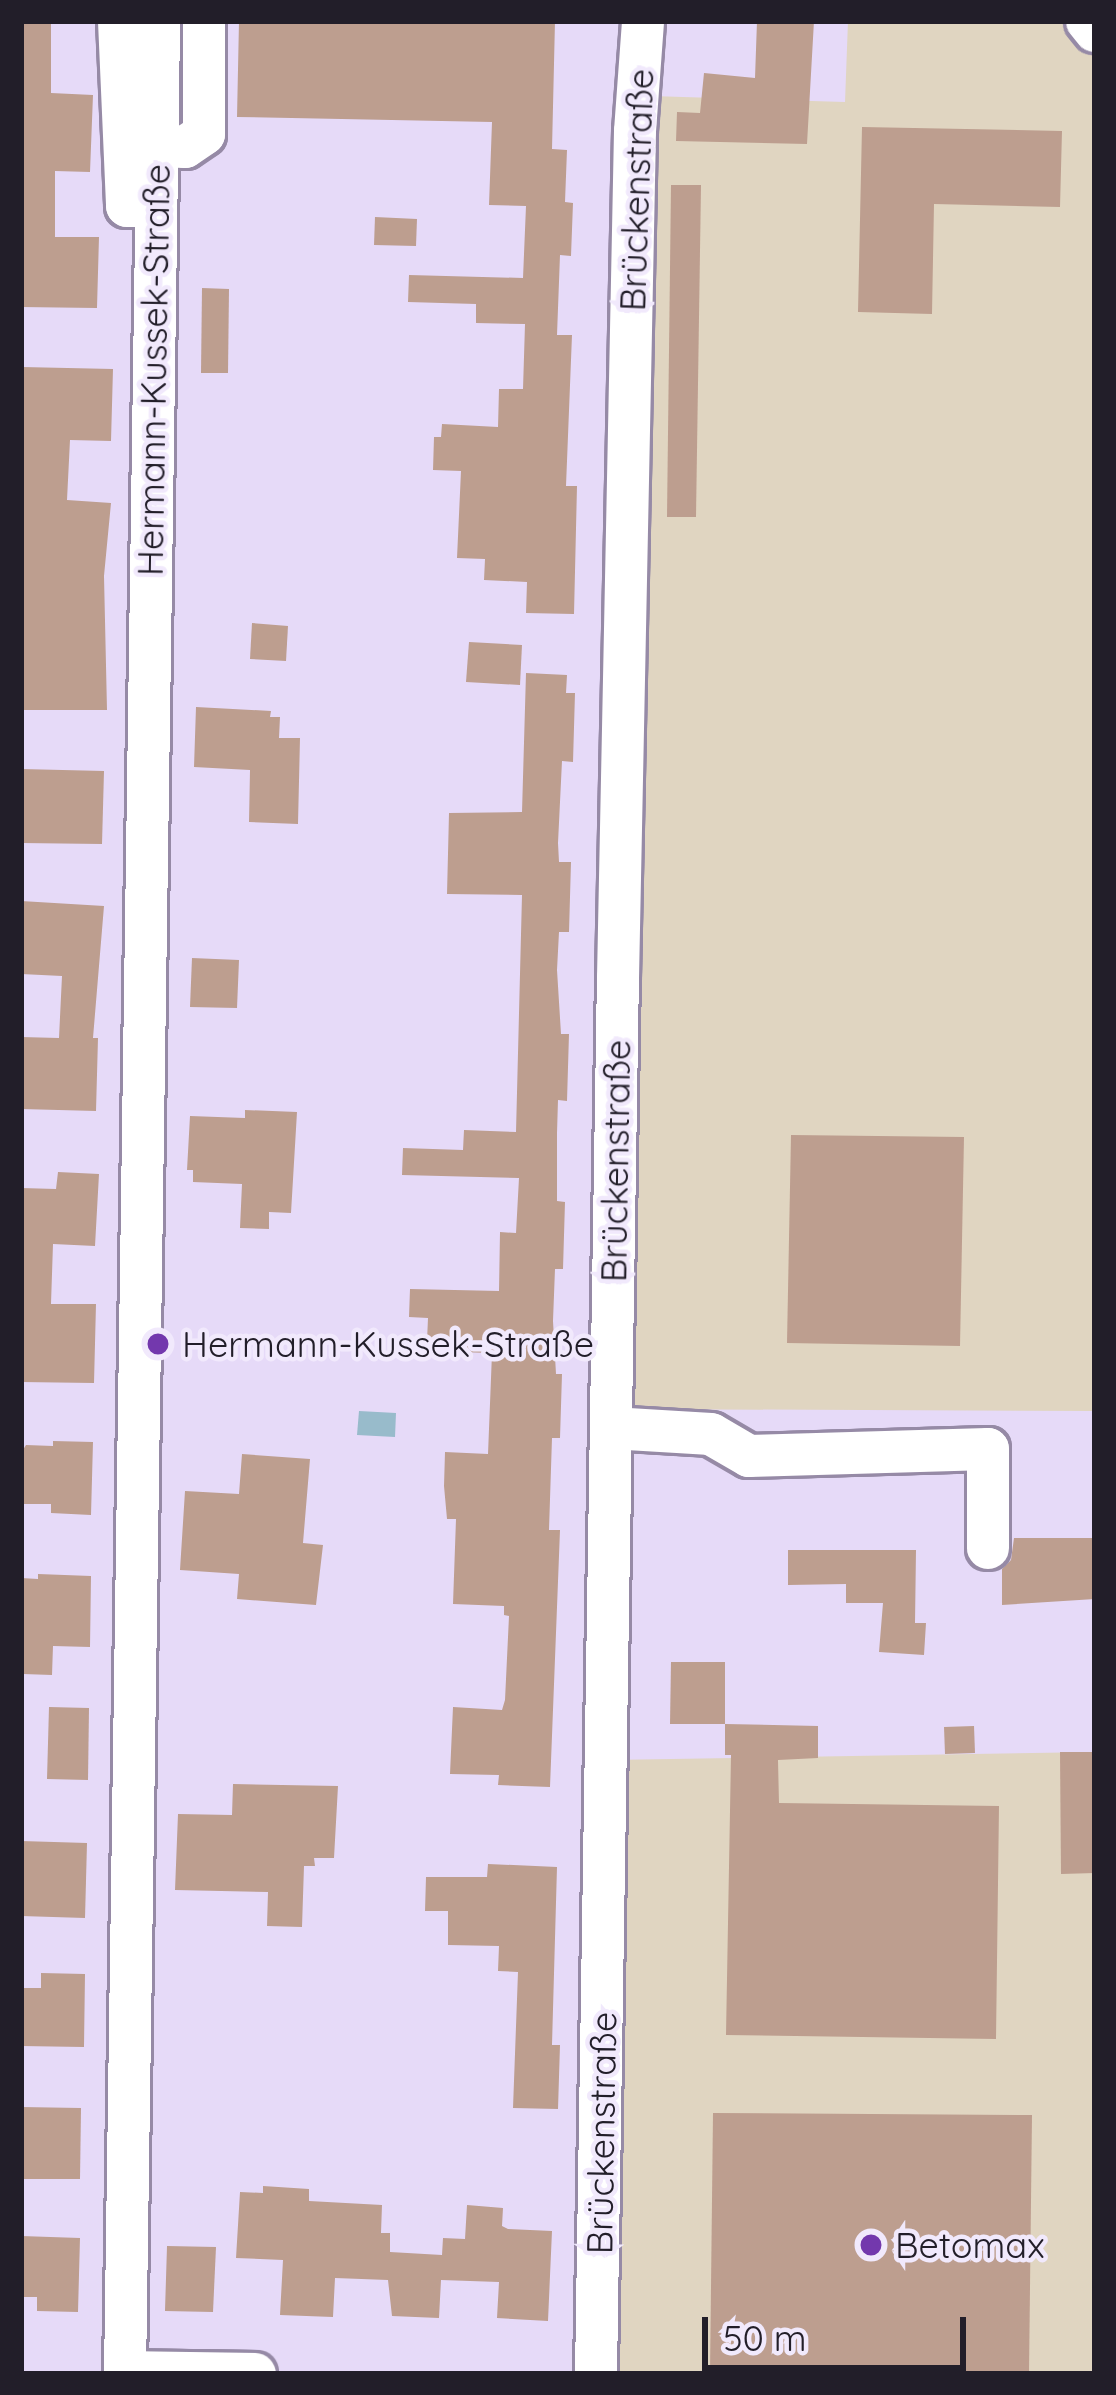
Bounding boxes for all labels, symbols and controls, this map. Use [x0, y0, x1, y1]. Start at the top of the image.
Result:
street label: Brückenstraße [610, 68, 662, 312]
street label: Hermann-Kussek-Straße [128, 164, 178, 576]
street label: Brückenstraße [591, 1039, 639, 1283]
place label: Hermann-Kussek-Straße [182, 1322, 594, 1366]
marker: Hermann-Kussek-Straße [145, 1331, 171, 1357]
street label: Brückenstraße [577, 2011, 625, 2255]
place label: Betomax [895, 2223, 1045, 2267]
marker: Betomax [858, 2232, 884, 2258]
scale bar [708, 2293, 972, 2367]
text: 50 m [723, 2315, 807, 2360]

